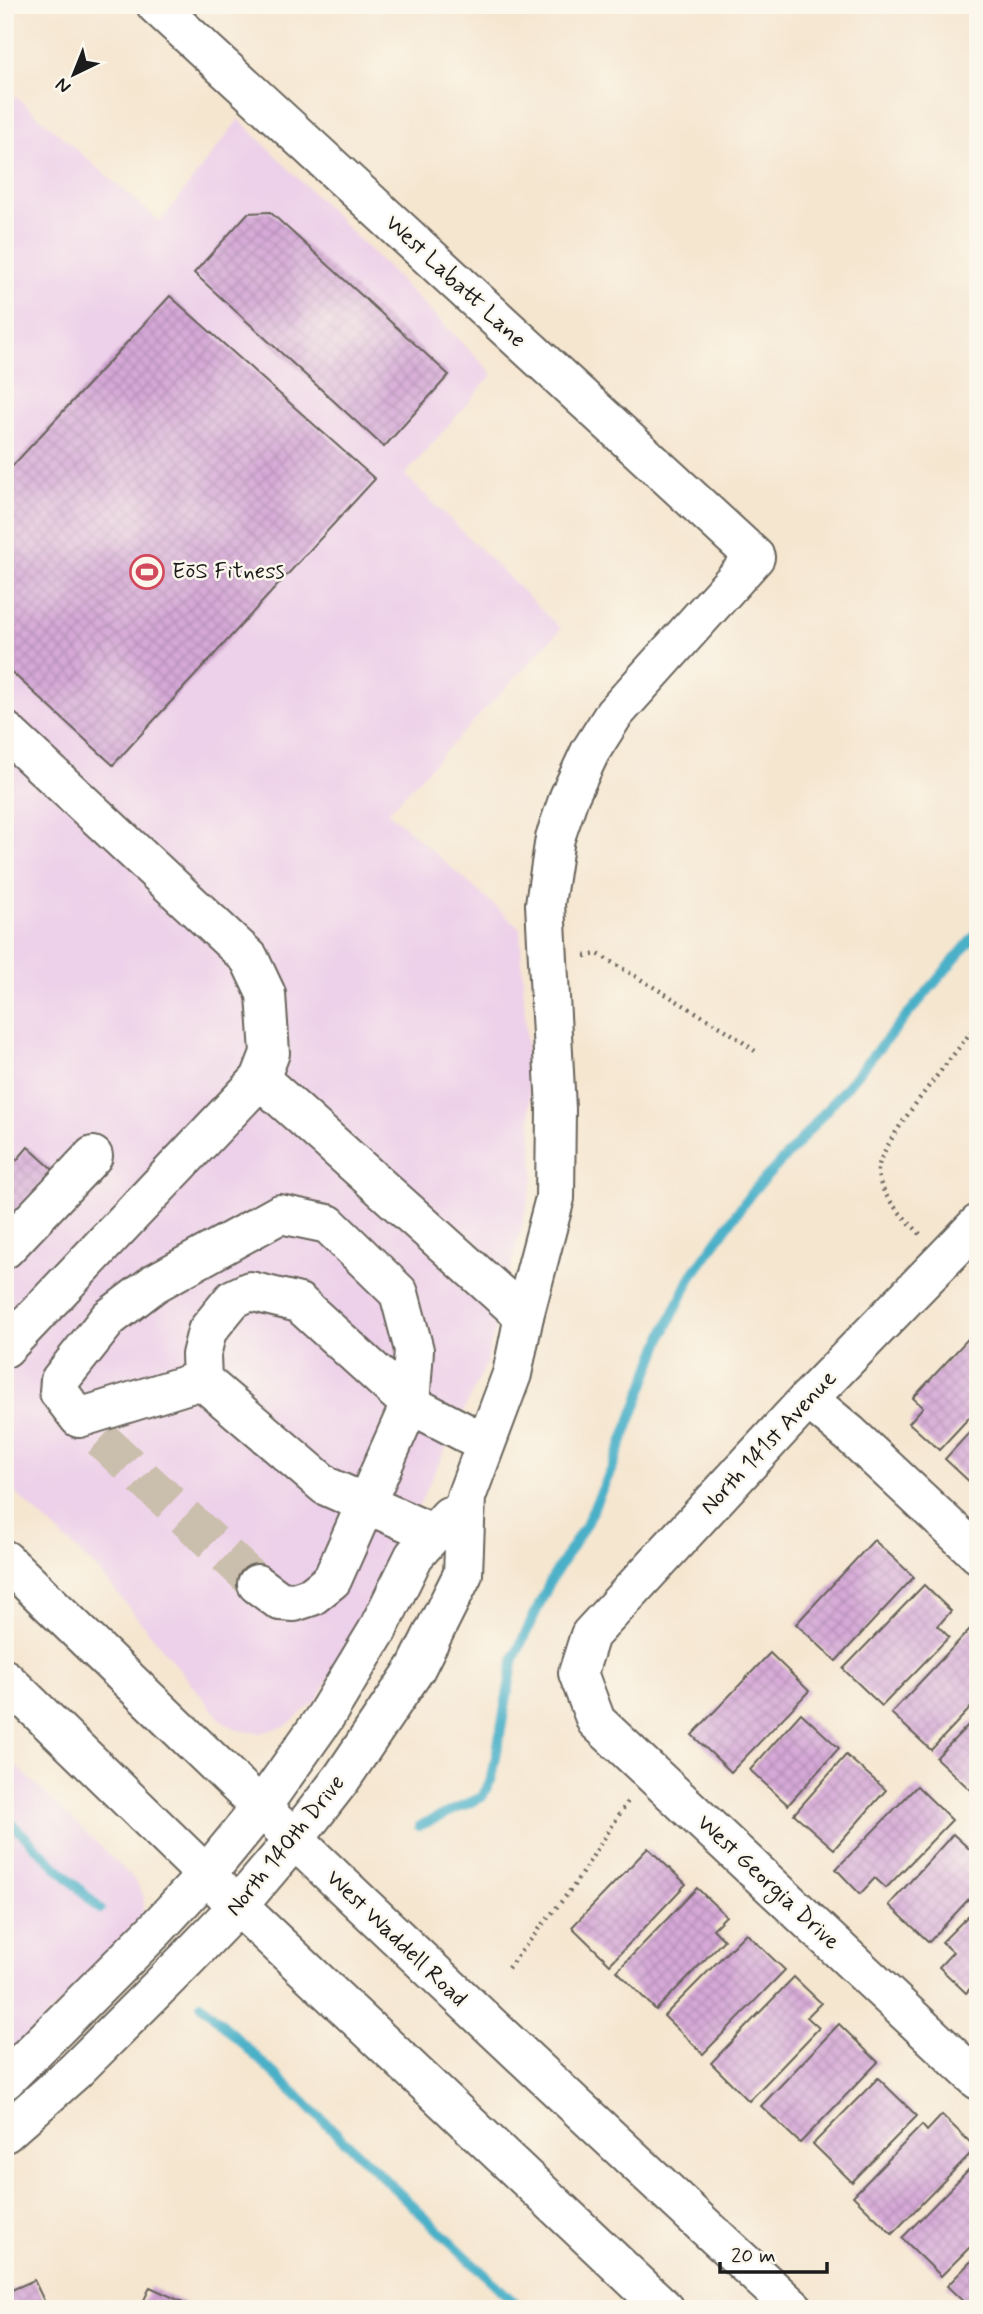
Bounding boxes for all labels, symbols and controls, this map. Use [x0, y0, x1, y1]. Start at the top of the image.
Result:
north arrow [38, 38, 108, 108]
text: N [50, 72, 77, 99]
street label: West Labatt Lane [378, 209, 532, 355]
sports icon: EōS Fitness [128, 553, 166, 591]
place label: EōS Fitness [172, 557, 285, 587]
street label: North 141st Avenue [694, 1364, 844, 1522]
street label: North 140th Drive [220, 1769, 352, 1923]
street label: West Georgia Drive [689, 1809, 846, 1959]
street label: West Waddell Road [319, 1864, 473, 2014]
scale bar [720, 2230, 827, 2274]
text: 20 m [731, 2242, 776, 2270]

